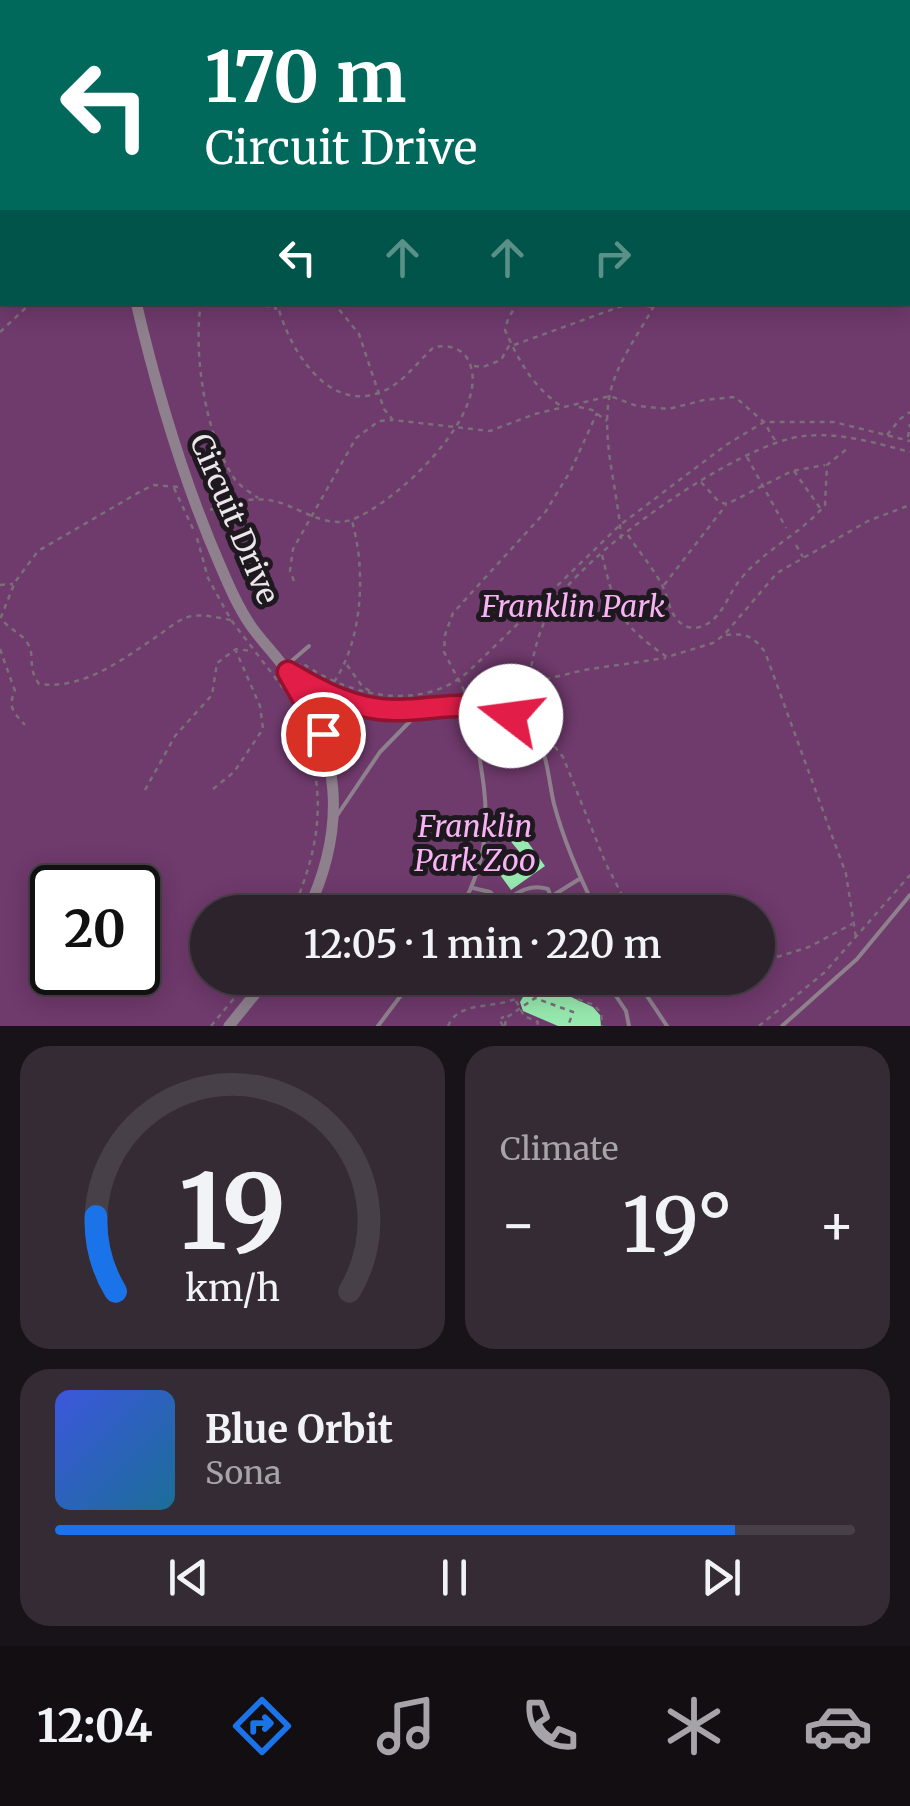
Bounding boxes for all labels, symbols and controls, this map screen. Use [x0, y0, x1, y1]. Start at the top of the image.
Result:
text: 170 m [205, 33, 406, 121]
icon: left [40, 40, 170, 170]
text: Circuit Drive [205, 120, 477, 176]
icon: left [270, 230, 325, 285]
icon: ahead [375, 230, 430, 285]
icon: ahead [480, 230, 535, 285]
icon: right [585, 230, 640, 285]
street label: Circuit Drive [182, 428, 288, 610]
park label: Franklin Park [480, 587, 666, 625]
position arrow [459, 664, 563, 768]
pin [281, 692, 366, 777]
icon: arrive [296, 707, 351, 762]
park label: Franklin Park Zoo [414, 807, 536, 879]
speed limit sign: 20 [30, 865, 160, 995]
text: 12:05 · 1 min · 220 m [304, 921, 661, 968]
text: Climate [500, 1129, 618, 1169]
text: 19 [179, 1147, 286, 1277]
text: 19° [622, 1178, 733, 1272]
text: − [500, 1190, 537, 1259]
text: + [818, 1190, 855, 1259]
text: km/h [185, 1266, 280, 1311]
text: Blue Orbit [205, 1406, 393, 1453]
text: Sona [205, 1453, 281, 1493]
icon: previous [161, 1550, 216, 1605]
icon: pause [427, 1550, 482, 1605]
icon: next [694, 1550, 749, 1605]
icon: directions [227, 1691, 297, 1761]
icon: music [371, 1691, 441, 1761]
icon: phone [515, 1691, 585, 1761]
icon: climate [659, 1691, 729, 1761]
icon: car [803, 1691, 873, 1761]
text: 12:04 [37, 1698, 153, 1754]

